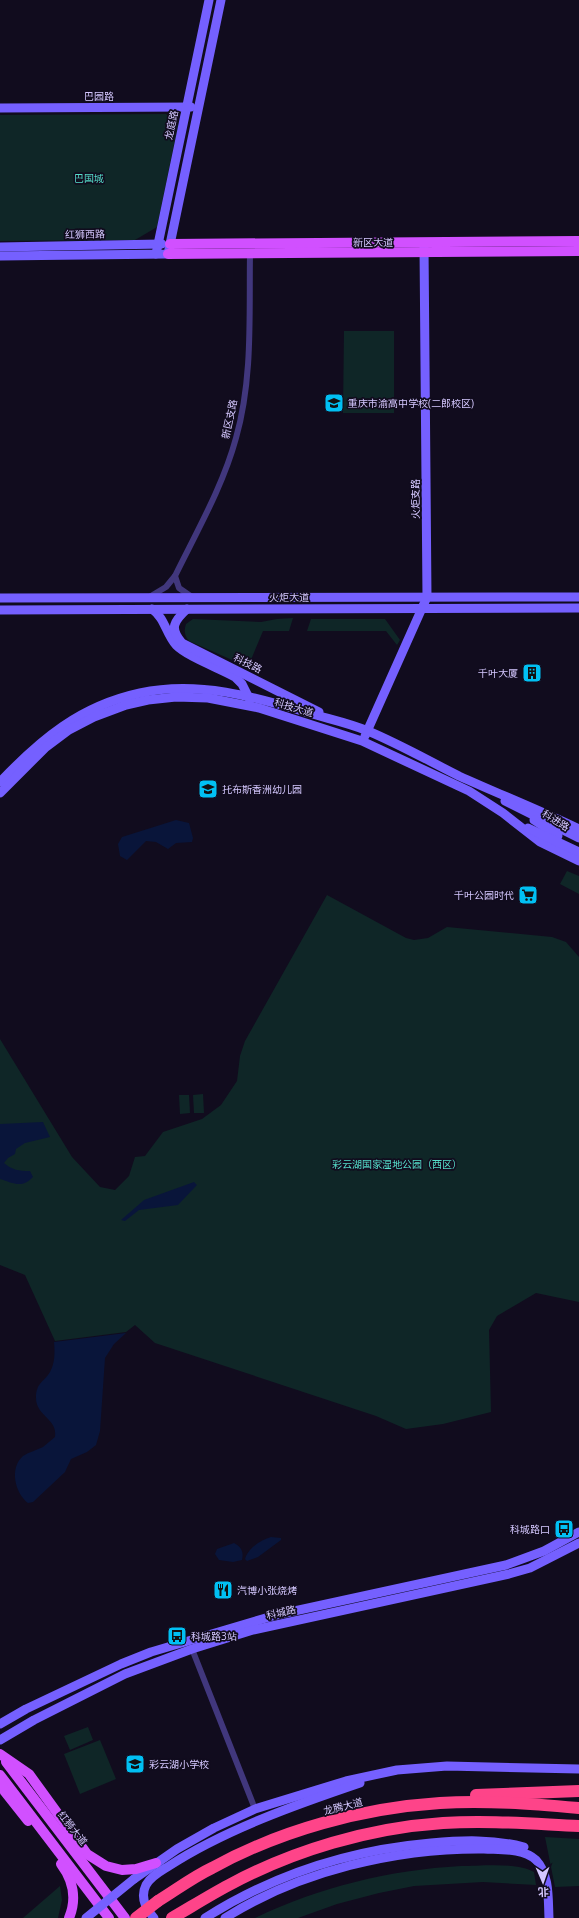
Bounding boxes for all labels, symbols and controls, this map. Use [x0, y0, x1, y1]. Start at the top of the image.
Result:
street label: 巴园路 [84, 89, 114, 103]
street label: 龙庭路 [161, 109, 181, 141]
park label: 巴国城 [74, 171, 104, 185]
street label: 红狮西路 [65, 227, 105, 241]
street label: 新区大道 [353, 235, 393, 249]
school or university icon: 重庆市渝高中学校(二郎校区) [323, 392, 345, 414]
place label: 重庆市渝高中学校(二郎校区) [348, 396, 474, 410]
street label: 新区支路 [218, 398, 240, 440]
street label: 火炬支路 [408, 479, 422, 519]
street label: 火炬大道 [269, 590, 309, 604]
street label: 科技路 [231, 650, 265, 676]
building icon: 千叶大厦 [521, 662, 543, 684]
place label: 千叶大厦 [478, 666, 518, 680]
street label: 科技大道 [273, 694, 315, 720]
school or university icon: 托布斯香洲幼儿园 [197, 778, 219, 800]
place label: 托布斯香洲幼儿园 [222, 782, 302, 796]
street label: 科进路 [540, 806, 572, 834]
supermarket icon: 千叶公园时代 [517, 884, 539, 906]
place label: 千叶公园时代 [454, 888, 514, 902]
park label: 彩云湖国家湿地公园（西区） [332, 1157, 462, 1171]
bus stop icon: 科城路口 [553, 1518, 575, 1540]
place label: 科城路口 [510, 1522, 550, 1536]
restaurant icon: 汽博小张烧烤 [212, 1579, 234, 1601]
place label: 汽博小张烧烤 [237, 1583, 297, 1597]
street label: 科城路 [265, 1602, 297, 1622]
bus stop icon: 科城路3站 [166, 1625, 188, 1647]
place label: 科城路3站 [191, 1629, 237, 1643]
school or university icon: 彩云湖小学校 [124, 1753, 146, 1775]
place label: 彩云湖小学校 [149, 1757, 209, 1771]
street label: 龙腾大道 [322, 1794, 364, 1818]
street label: 红狮大道 [55, 1808, 91, 1848]
north arrow [523, 1862, 563, 1902]
text: 北 [538, 1885, 549, 1900]

